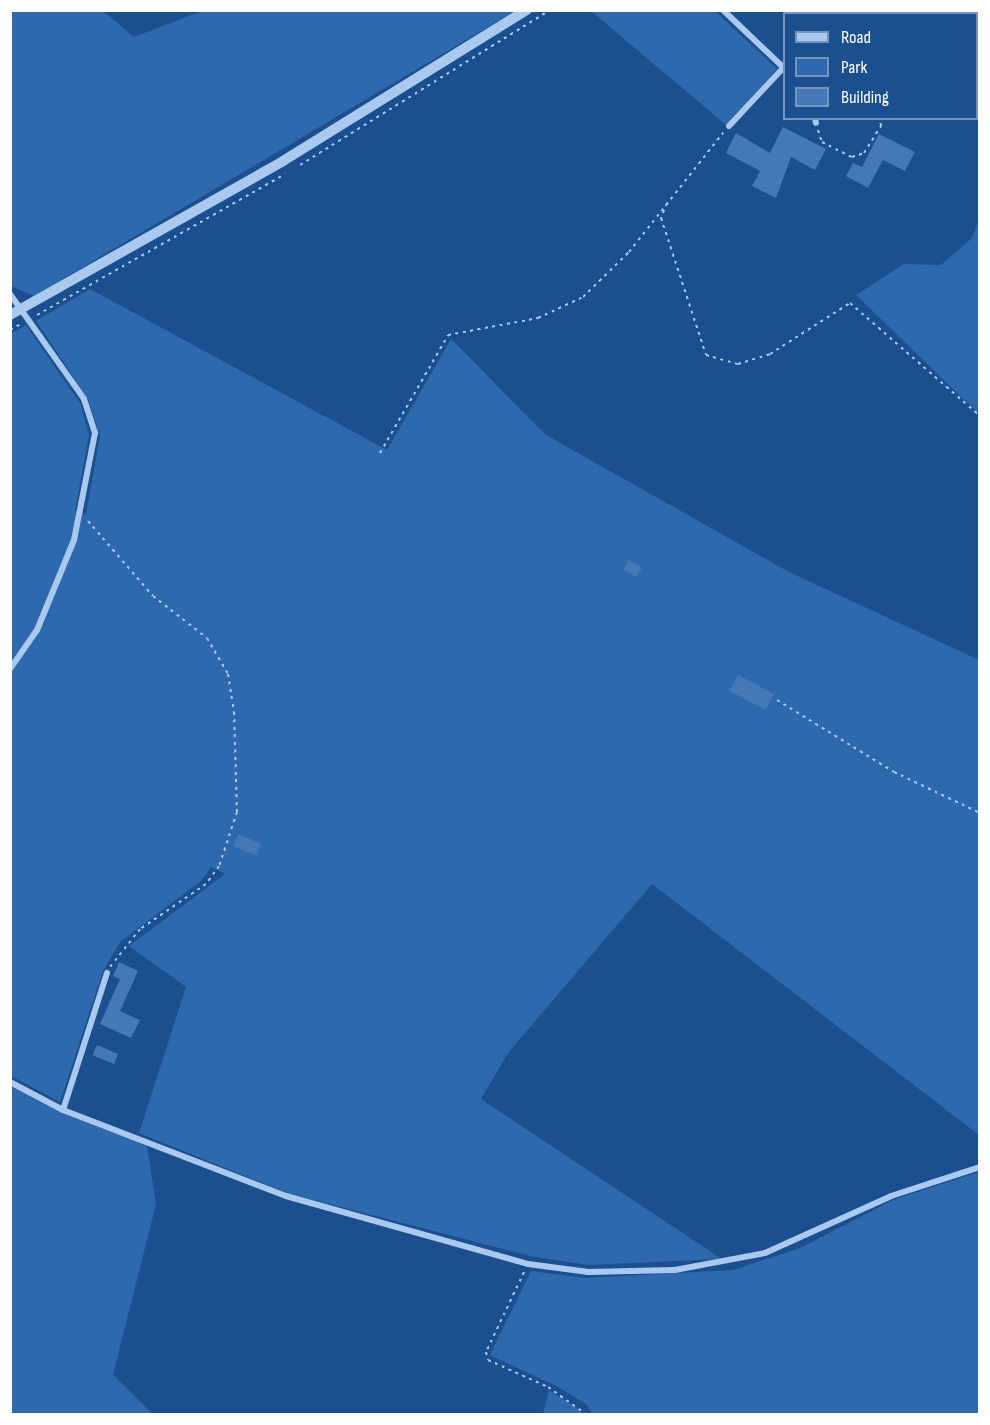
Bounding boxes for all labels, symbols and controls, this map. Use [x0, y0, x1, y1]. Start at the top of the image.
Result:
legend [783, 12, 978, 120]
text: Road [841, 27, 871, 48]
text: Park [841, 57, 867, 78]
text: Building [841, 87, 889, 108]

